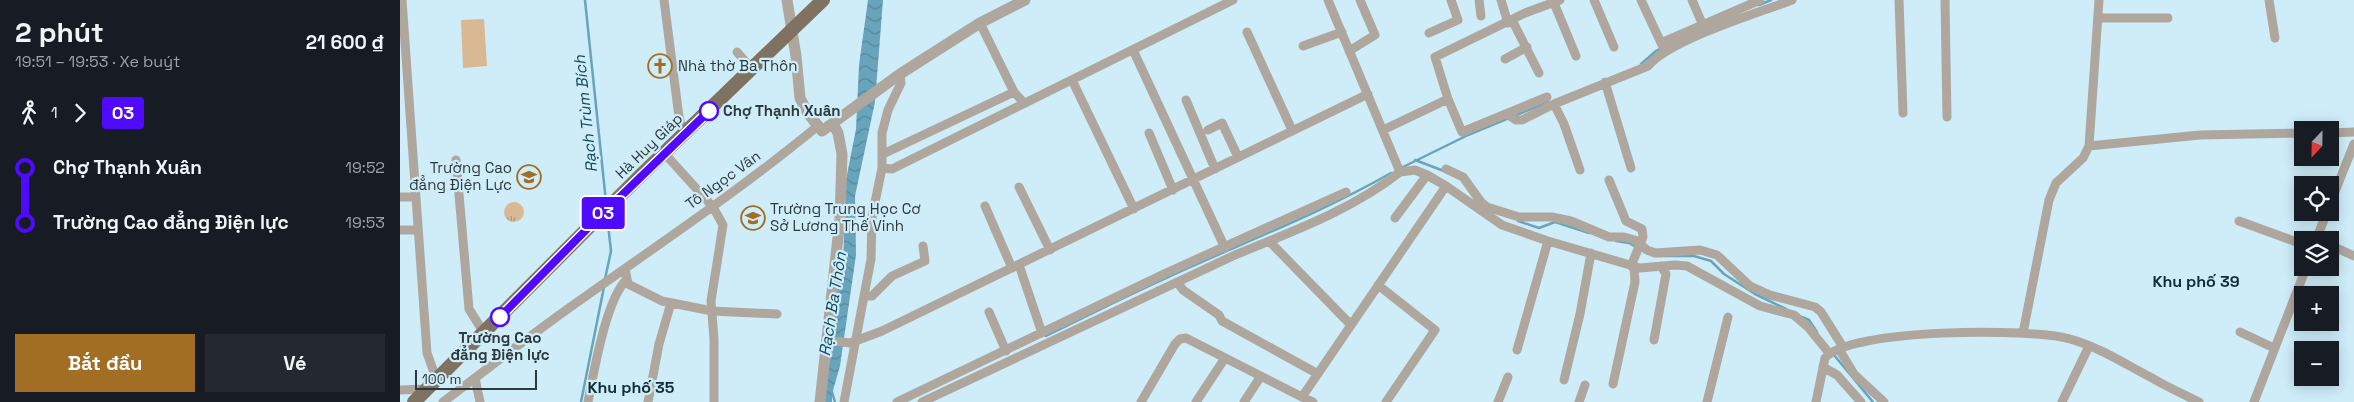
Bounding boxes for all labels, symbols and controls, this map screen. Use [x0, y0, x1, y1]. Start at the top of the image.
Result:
text: 2 phút [15, 14, 104, 50]
text: 21 600 ₫ [306, 30, 385, 55]
text: 19:51 – 19:53 · Xe buýt [15, 51, 180, 72]
water label: Rạch Trùm Bích [569, 53, 602, 174]
church icon: Nhà thờ Ba Thôn [647, 53, 673, 79]
place label: Nhà thờ Ba Thôn [678, 56, 798, 75]
icon: walk [15, 99, 43, 127]
icon: forward [66, 99, 94, 127]
text: 03 [112, 101, 134, 124]
marker: Chợ Thạnh Xuân [699, 101, 719, 121]
place label: Chợ Thạnh Xuân [723, 101, 841, 120]
text: 1 [51, 102, 58, 123]
street label: Hà Huy Giáp [611, 109, 686, 182]
north arrow [2294, 121, 2339, 166]
map controls [2294, 121, 2339, 386]
street label: Tô Ngọc Vân [681, 146, 764, 213]
text: Chợ Thạnh Xuân [53, 155, 202, 180]
text: 19:52 [345, 157, 385, 178]
place label: Trường Cao đẳng Điện Lực [409, 158, 512, 194]
school or university icon: Trường Cao đẳng Điện Lực [516, 164, 542, 190]
button: locate [2294, 176, 2339, 221]
line badge: 03 [580, 197, 626, 229]
place label: Trường Trung Học Cơ Sở Lương Thế Vinh [770, 199, 921, 235]
text: 03 [592, 201, 614, 224]
school or university icon: Trường Trung Học Cơ Sở Lương Thế Vinh [740, 205, 766, 231]
text: Trường Cao đẳng Điện lực [53, 210, 289, 235]
text: 19:53 [345, 212, 385, 233]
button: layers [2294, 231, 2339, 276]
water label: Rạch Ba Thôn [814, 249, 851, 358]
district label: Khu phố 39 [2152, 271, 2240, 292]
button: + [2294, 286, 2339, 331]
marker: Trường Cao đẳng Điện lực [490, 307, 510, 327]
place label: Trường Cao đẳng Điện lực [450, 328, 550, 364]
button: Bắt đầu [15, 334, 195, 392]
button: Vé [205, 334, 385, 392]
button: − [2294, 341, 2339, 386]
scale bar [415, 367, 538, 390]
text: 100 m [422, 370, 461, 388]
district label: Khu phố 35 [588, 377, 675, 398]

